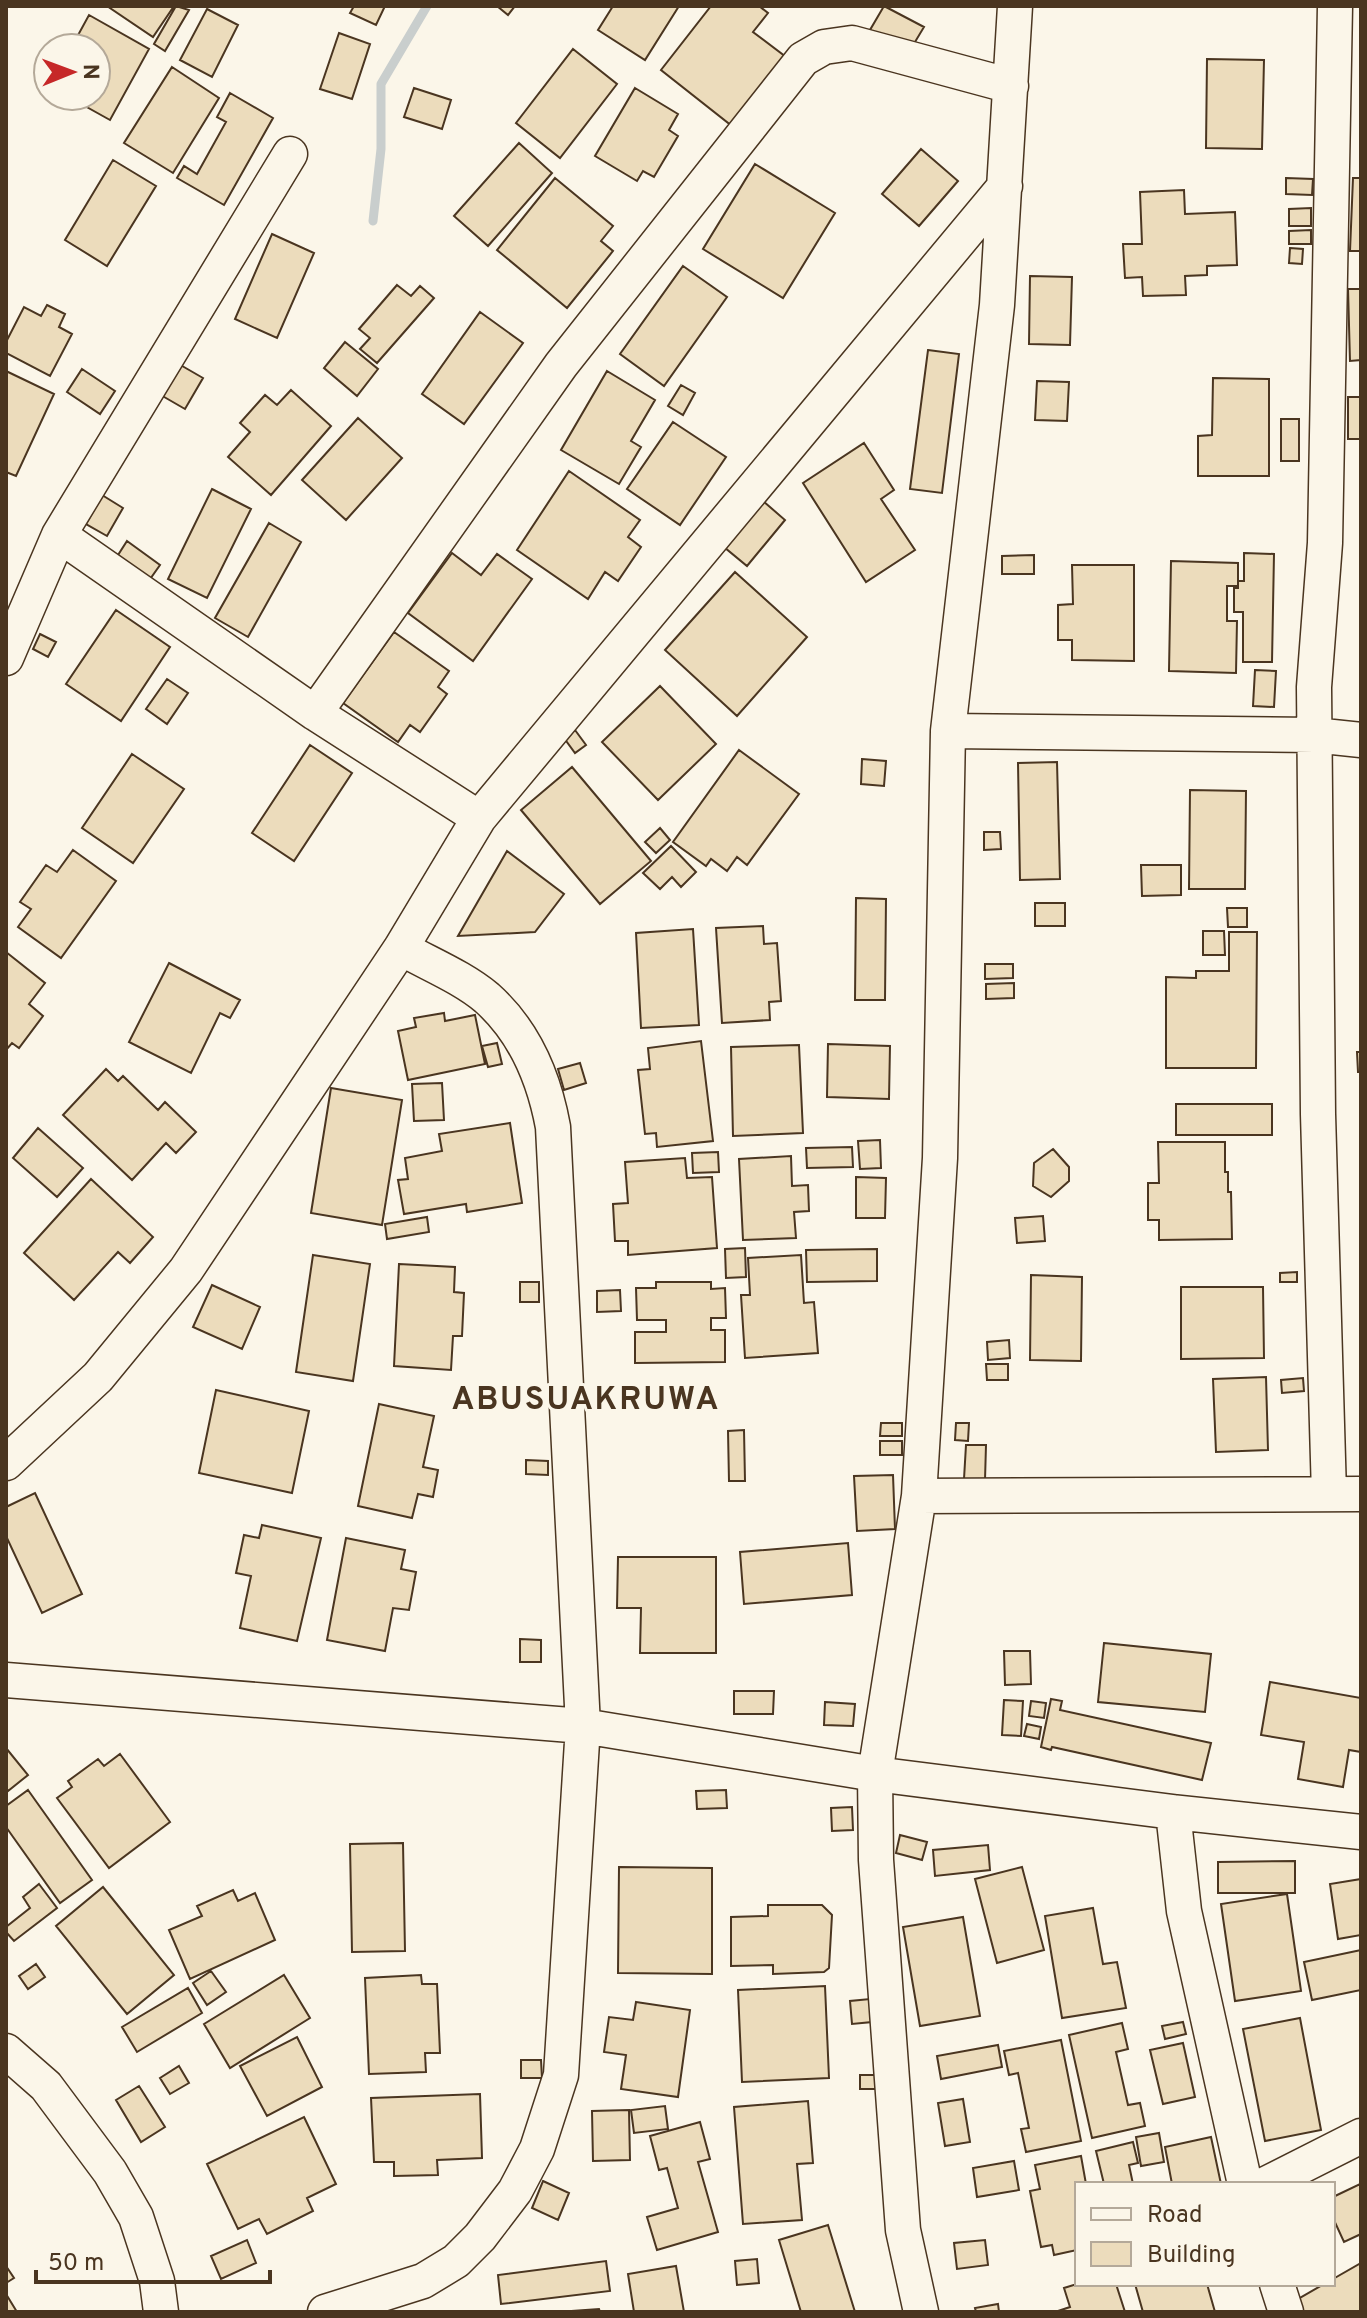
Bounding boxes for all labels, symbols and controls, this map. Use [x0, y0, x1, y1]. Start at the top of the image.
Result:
north arrow [32, 32, 112, 112]
text: N [76, 64, 103, 80]
district label: ABUSUAKRUWA [452, 1381, 720, 1421]
legend [1075, 2182, 1335, 2286]
text: Road [1147, 2201, 1203, 2231]
scale bar [36, 2234, 270, 2284]
text: Building [1147, 2241, 1236, 2271]
text: 50 m [48, 2249, 104, 2279]

